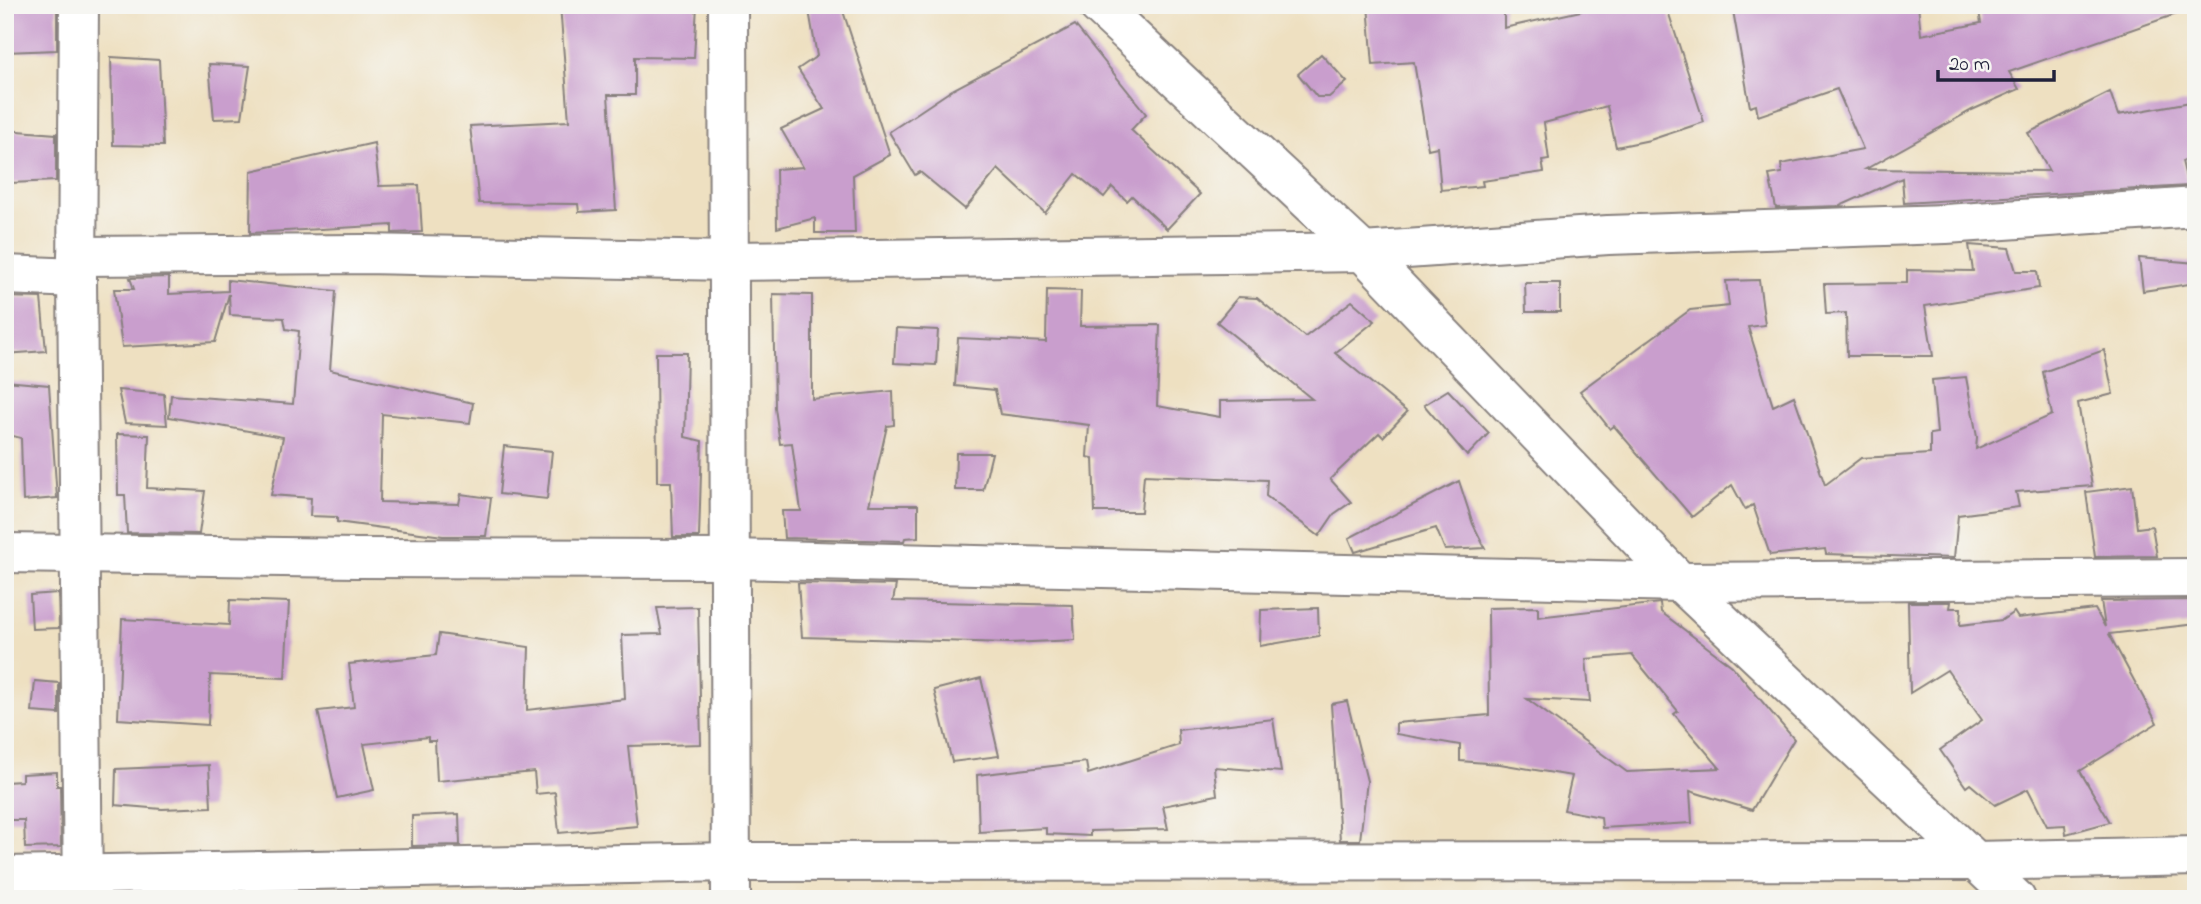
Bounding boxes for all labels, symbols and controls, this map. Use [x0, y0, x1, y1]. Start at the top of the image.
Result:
scale bar [1938, 38, 2054, 82]
text: 20 m [1949, 50, 1990, 80]

